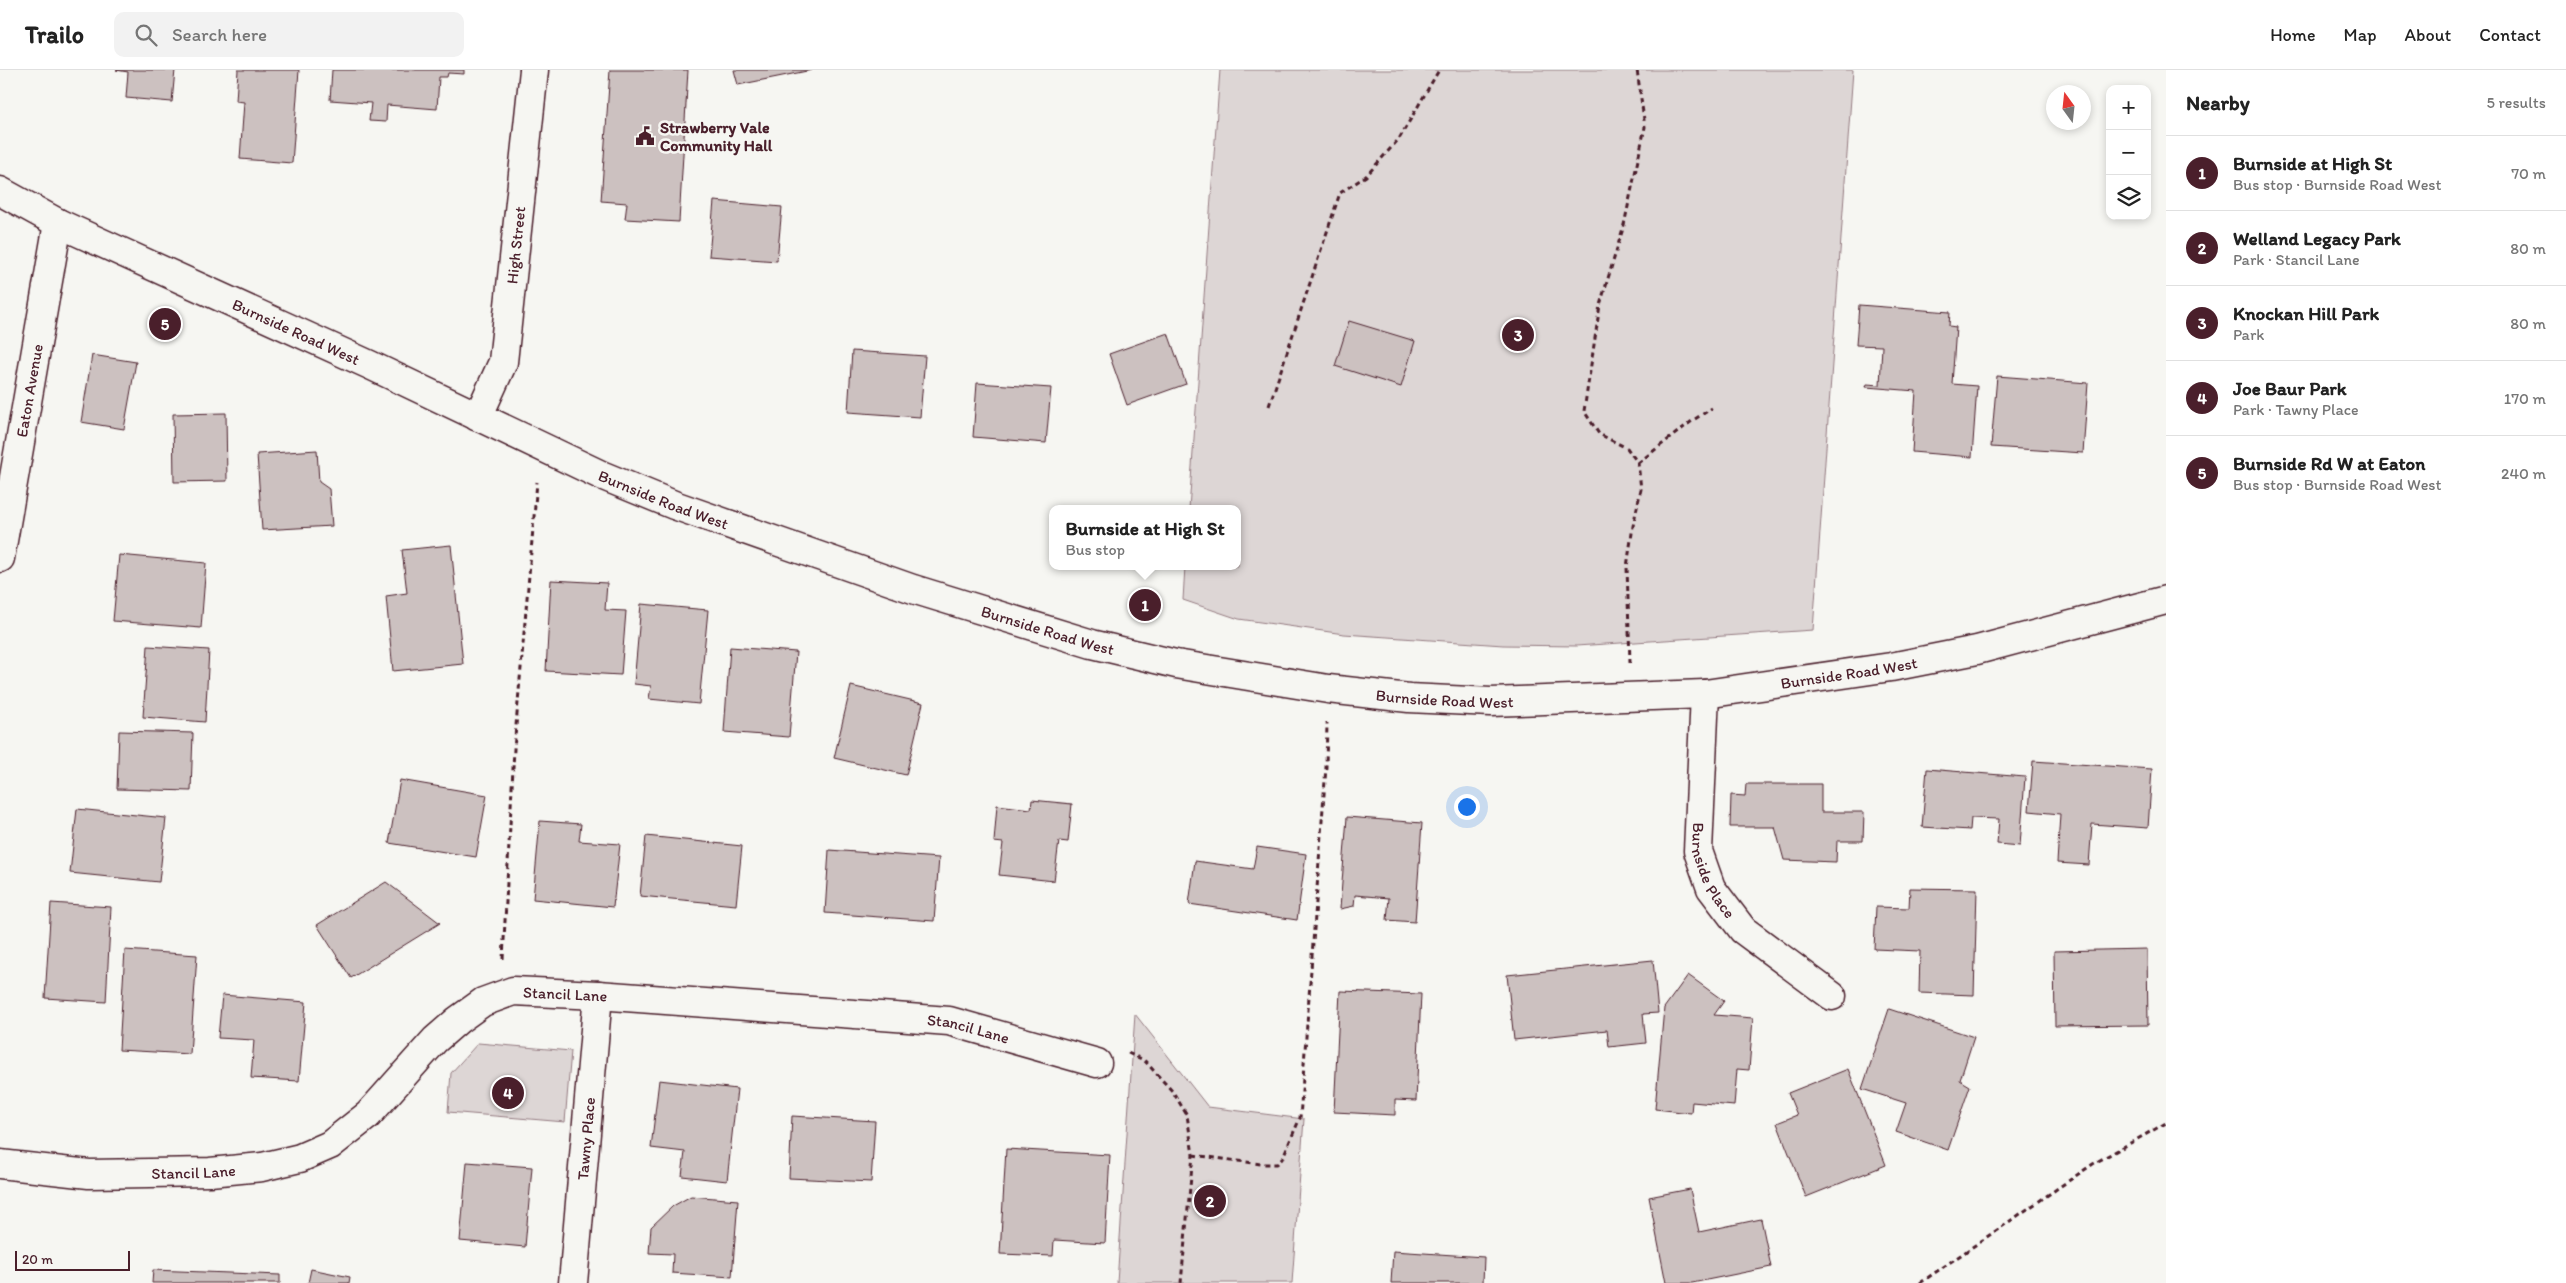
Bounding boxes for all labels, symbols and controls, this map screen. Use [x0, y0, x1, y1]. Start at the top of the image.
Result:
search box [114, 12, 464, 57]
text: Trailo [25, 20, 84, 49]
icon: search [132, 21, 160, 49]
text: Search here [172, 23, 267, 46]
text: Home [2270, 24, 2316, 46]
text: Map [2344, 24, 2377, 46]
text: About [2405, 24, 2451, 46]
text: Contact [2479, 24, 2541, 46]
north arrow [2046, 85, 2091, 130]
map controls [2106, 85, 2151, 220]
button: + [2106, 85, 2151, 130]
text: Nearby [2186, 90, 2250, 115]
text: 5 results [2486, 93, 2546, 112]
place label: Strawberry Vale Community Hall [660, 118, 773, 156]
public building icon: Strawberry Vale Community Hall [634, 125, 656, 147]
button: − [2106, 130, 2151, 175]
text: Burnside at High St [2233, 152, 2392, 175]
text: 1 [2198, 164, 2206, 183]
text: 70 m [2511, 164, 2546, 183]
button: layers [2106, 175, 2151, 220]
text: Bus stop · Burnside Road West [2233, 175, 2442, 194]
street label: High Street [502, 205, 529, 285]
text: Welland Legacy Park [2233, 227, 2401, 250]
text: 2 [2198, 239, 2206, 258]
text: 80 m [2510, 239, 2546, 258]
text: Park · Stancil Lane [2233, 250, 2360, 269]
street label: Burnside Road West [229, 294, 363, 369]
text: Knockan Hill Park [2233, 302, 2379, 325]
pin: 5 [149, 305, 181, 343]
text: 3 [2198, 314, 2206, 333]
text: 80 m [2510, 314, 2546, 333]
pin: 3 [1502, 316, 1534, 354]
text: Park [2233, 325, 2264, 344]
street label: Eaton Avenue [12, 342, 46, 439]
text: Joe Baur Park [2233, 377, 2347, 400]
text: 4 [2197, 389, 2207, 408]
text: 170 m [2504, 389, 2546, 408]
text: Park · Tawny Place [2233, 400, 2359, 419]
text: Burnside Rd W at Eaton [2233, 452, 2425, 475]
text: 5 [2198, 464, 2206, 483]
text: 240 m [2501, 464, 2546, 483]
street label: Burnside Road West [596, 465, 731, 533]
text: Bus stop · Burnside Road West [2233, 475, 2442, 494]
popup [1049, 505, 1241, 570]
text: Burnside at High St [1065, 517, 1225, 540]
text: Bus stop [1065, 540, 1125, 559]
pin: 1 [1129, 586, 1161, 624]
street label: Burnside Road West [979, 601, 1116, 658]
street label: Burnside Road West [1779, 653, 1919, 692]
street label: Burnside Road West [1375, 685, 1514, 712]
your location [1454, 794, 1480, 820]
street label: Burnside Place [1688, 822, 1740, 922]
street label: Stancil Lane [523, 982, 608, 1005]
street label: Stancil Lane [926, 1010, 1012, 1047]
pin: 4 [492, 1074, 524, 1112]
street label: Tawny Place [572, 1096, 599, 1181]
street label: Stancil Lane [151, 1160, 236, 1182]
pin: 2 [1194, 1182, 1226, 1220]
scale bar [15, 1248, 130, 1271]
text: 20 m [22, 1251, 53, 1268]

